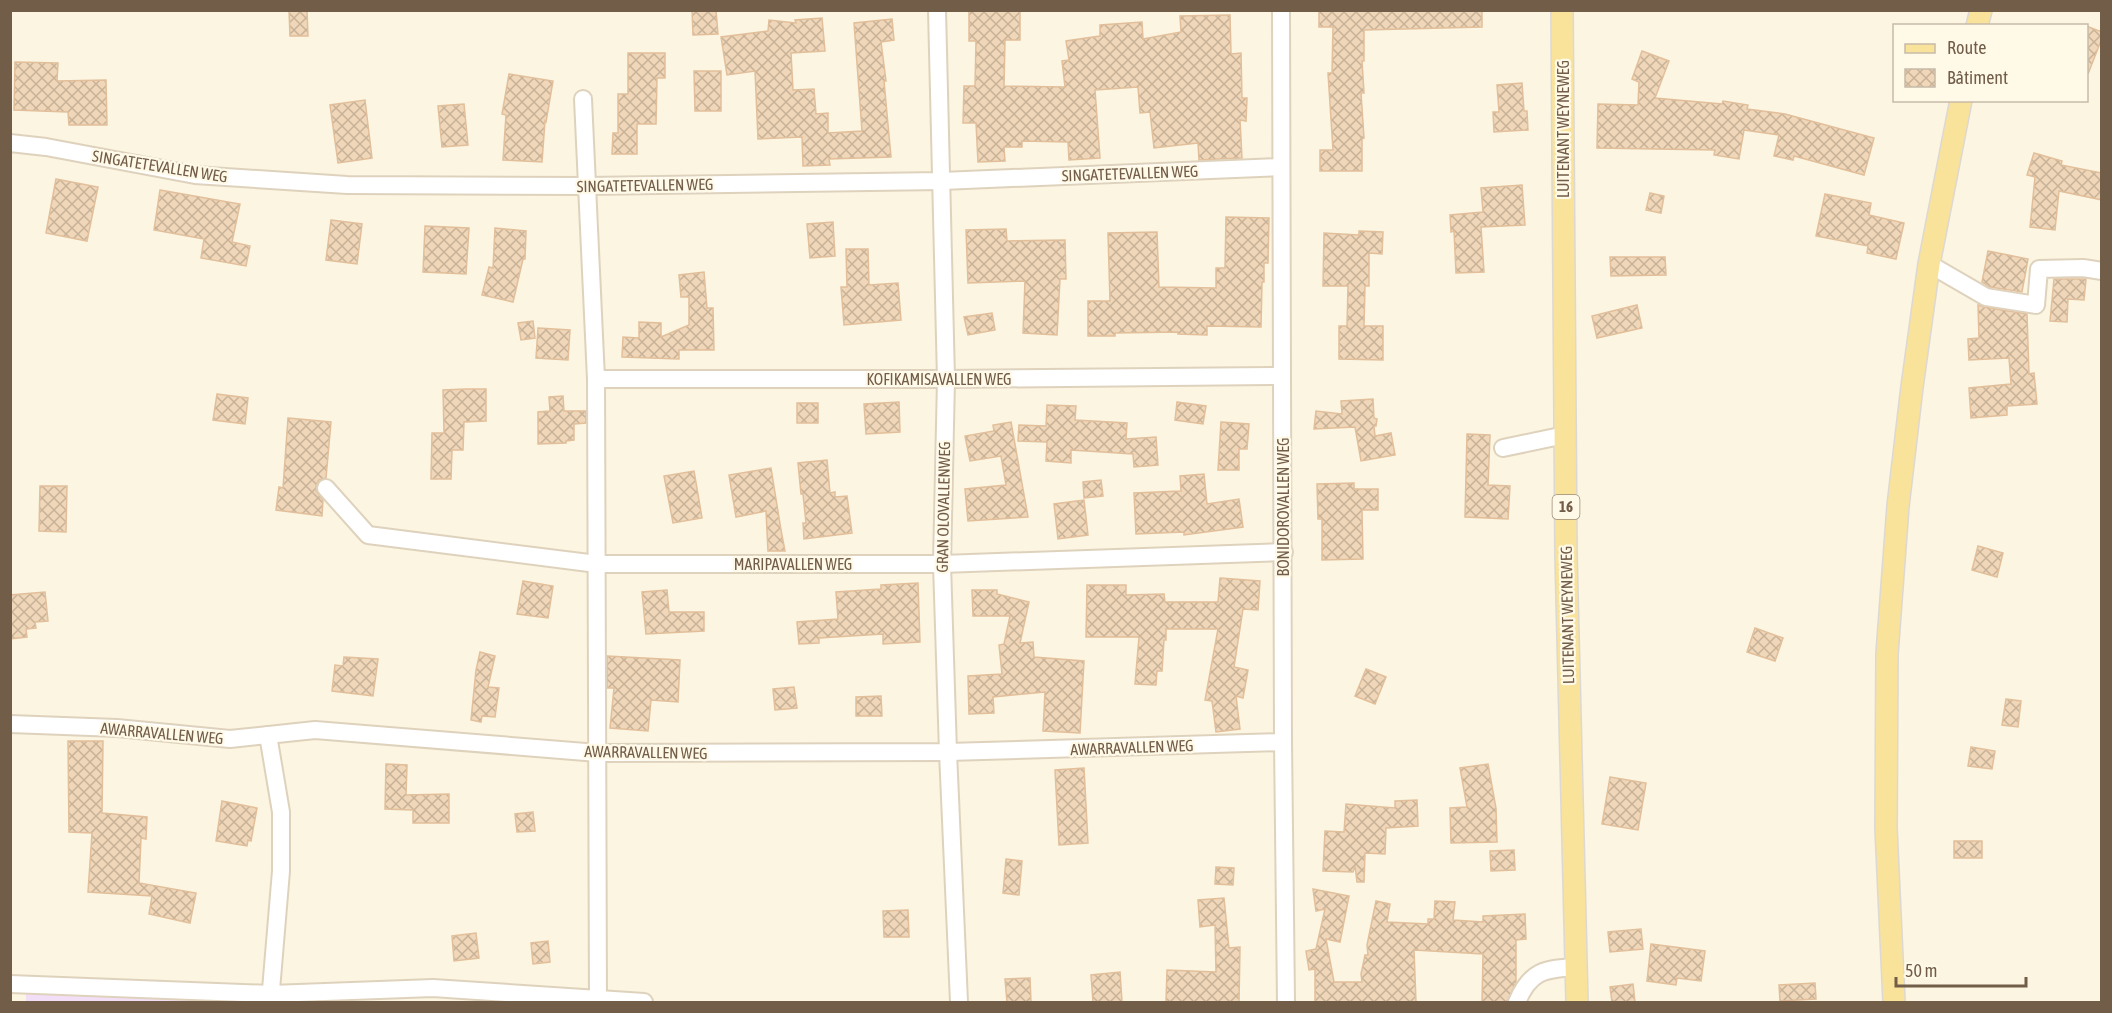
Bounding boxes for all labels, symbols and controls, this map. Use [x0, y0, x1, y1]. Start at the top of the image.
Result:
legend [1893, 24, 2088, 102]
text: Route [1947, 37, 1986, 58]
street label: LUITENANT WEYNEWEG [1554, 60, 1572, 198]
text: Bâtiment [1947, 67, 2008, 88]
street label: SINGATETEVALLEN WEG [91, 146, 229, 186]
street label: SINGATETEVALLEN WEG [1061, 162, 1199, 184]
street label: SINGATETEVALLEN WEG [577, 175, 713, 195]
street label: KOFIKAMISAVALLEN WEG [866, 370, 1012, 388]
street label: BONIDOROVALLEN WEG [1274, 438, 1292, 576]
street label: GRAN OLOVALLENWEG [933, 441, 953, 573]
road number: 16 [1552, 495, 1580, 519]
street label: LUITENANT WEYNEWEG [1557, 546, 1577, 684]
street label: MARIPAVALLEN WEG [734, 555, 852, 573]
street label: AWARRAVALLEN WEG [100, 719, 224, 747]
street label: AWARRAVALLEN WEG [1070, 736, 1194, 758]
street label: AWARRAVALLEN WEG [584, 742, 708, 762]
scale bar [1896, 950, 2026, 988]
text: 50 m [1905, 960, 1937, 981]

